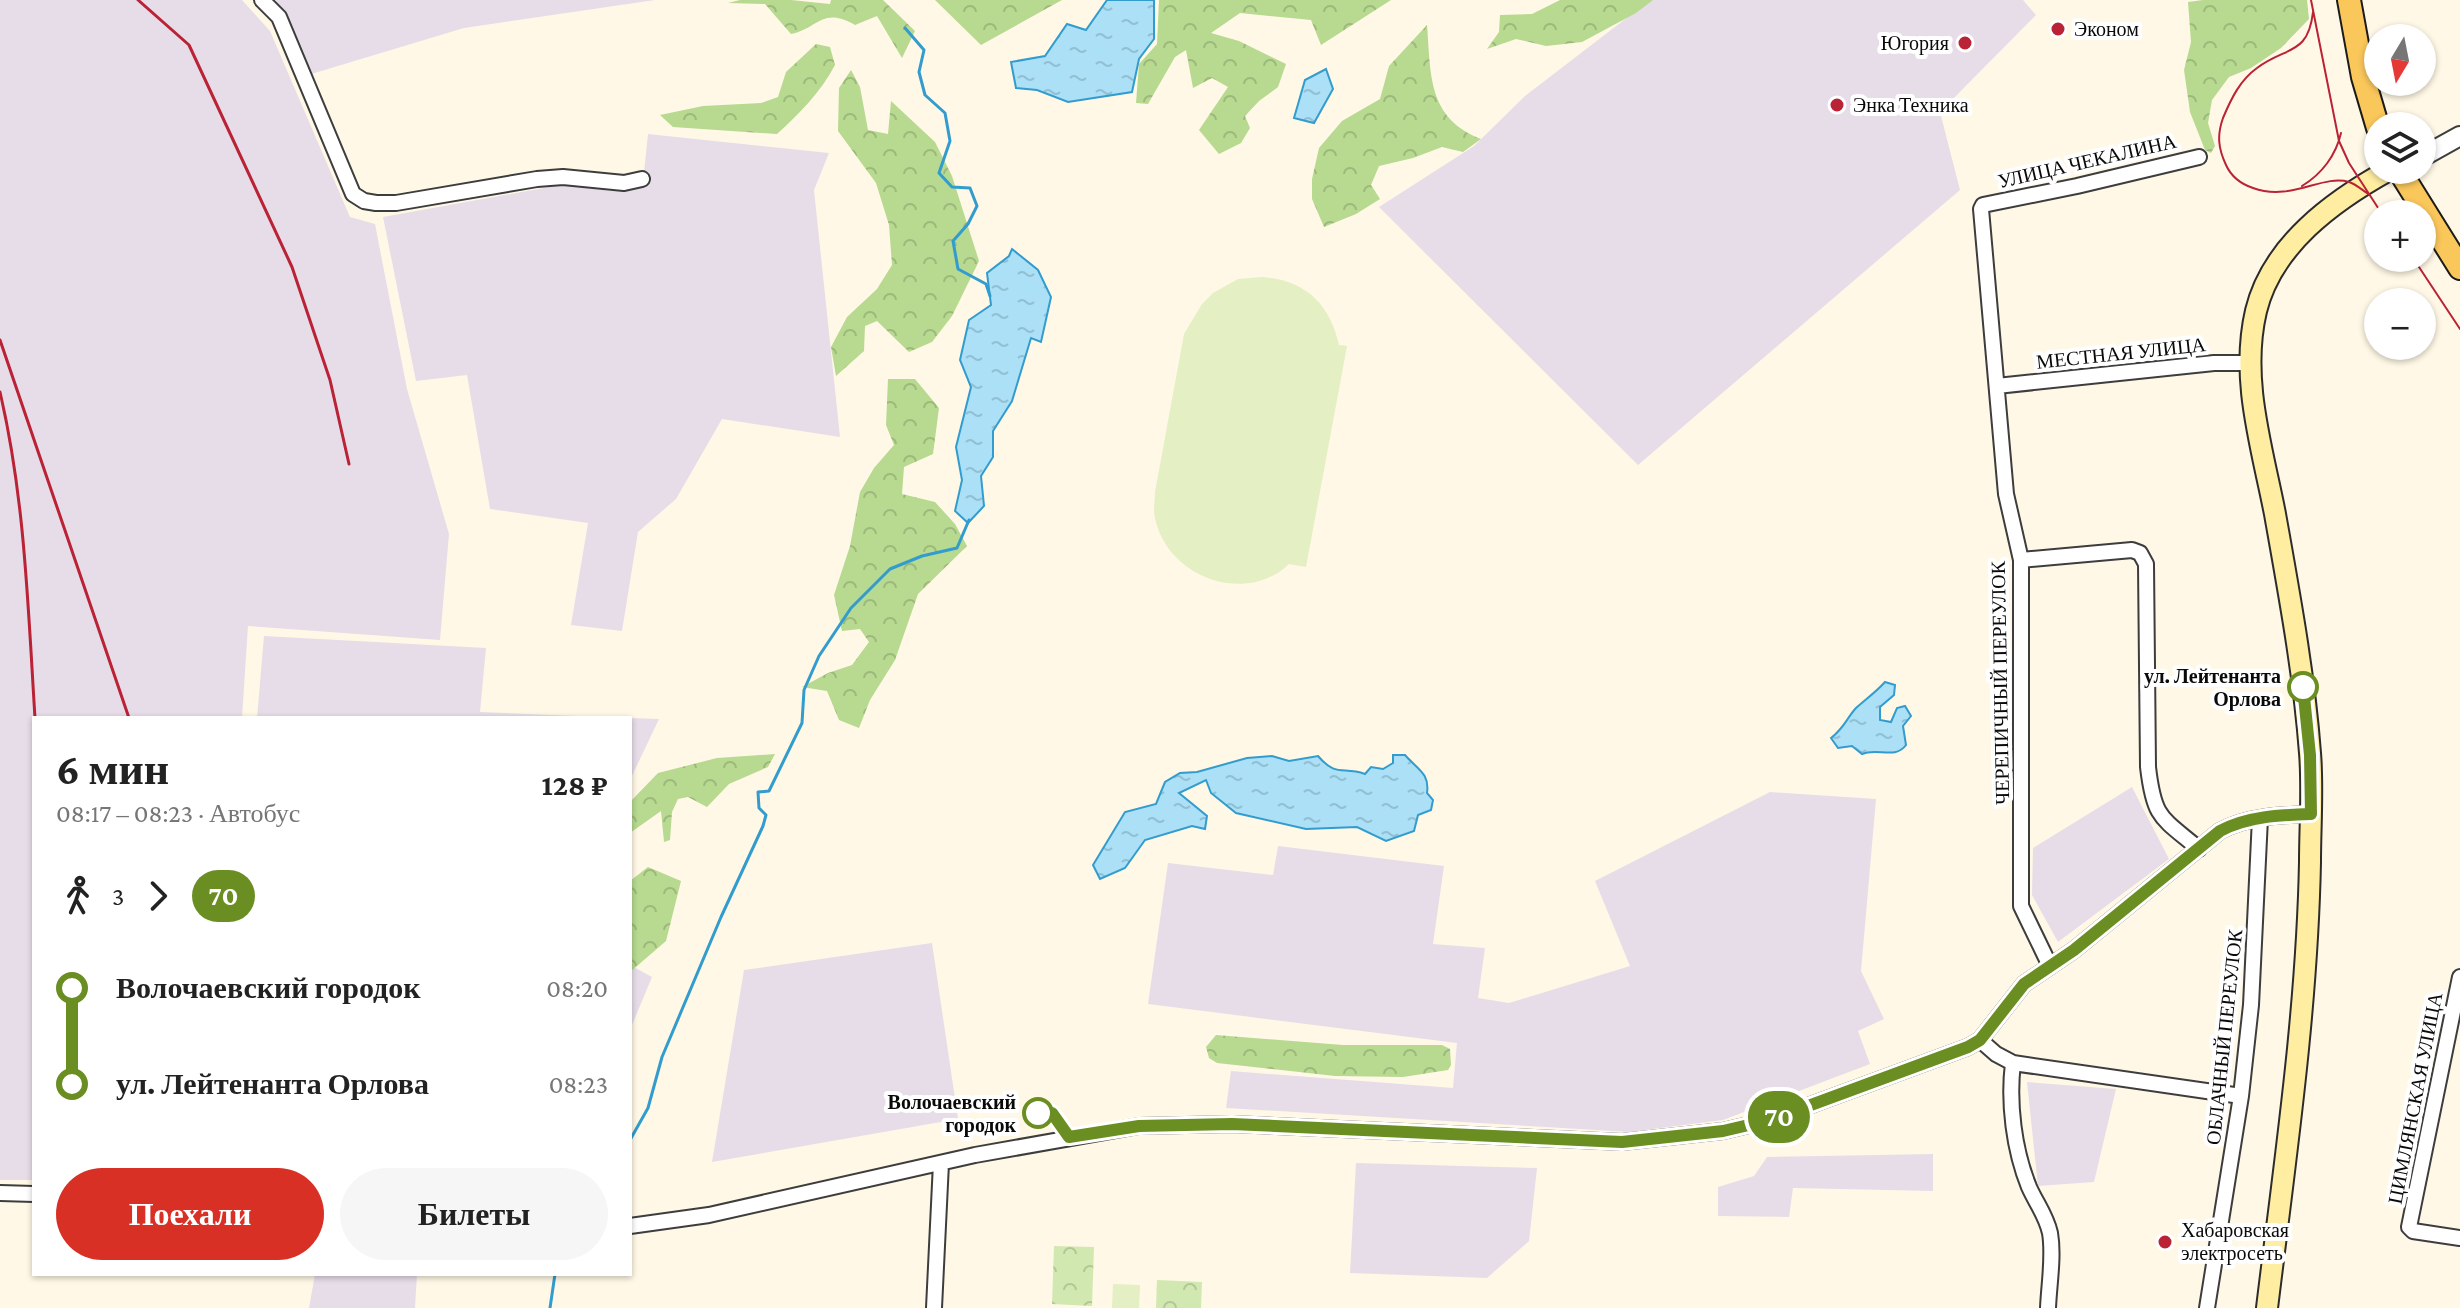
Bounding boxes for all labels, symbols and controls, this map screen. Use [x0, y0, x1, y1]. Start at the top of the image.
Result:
place label: Эконом [2074, 18, 2139, 40]
marker: Эконом [2049, 20, 2067, 38]
north arrow [2364, 24, 2436, 96]
map controls [2364, 24, 2436, 360]
place label: Югория [1881, 32, 1949, 55]
marker: Югория [1956, 34, 1974, 52]
place label: Энка Техника [1853, 94, 1969, 116]
marker: Энка Техника [1828, 96, 1846, 114]
button: layers [2364, 112, 2436, 184]
street label: УЛИЦА ЧЕКАЛИНА [1996, 130, 2179, 193]
button: + [2364, 200, 2436, 272]
button: − [2364, 288, 2436, 360]
street label: МЕСТНАЯ УЛИЦА [2035, 333, 2208, 374]
street label: ЧЕРЕПИЧНЫЙ ПЕРЕУЛОК [1987, 560, 2013, 805]
place label: ул. Лейтенанта Орлова [2144, 665, 2281, 711]
marker: ул. Лейтенанта Орлова [2288, 672, 2318, 702]
text: 6 мин [56, 745, 169, 793]
text: 128 ₽ [542, 768, 608, 801]
text: 08:17 – 08:23 · Автобус [56, 799, 300, 828]
icon: walk [56, 874, 100, 918]
icon: forward [136, 874, 180, 918]
text: 70 [208, 880, 239, 911]
text: 3 [112, 882, 124, 911]
street label: ОБЛАЧНЫЙ ПЕРЕУЛОК [2202, 927, 2246, 1146]
text: Волочаевский городок [116, 971, 421, 1004]
text: 08:20 [546, 974, 608, 1003]
street label: ЦИМЛЯНСКАЯ УЛИЦА [2384, 990, 2447, 1206]
text: ул. Лейтенанта Орлова [116, 1067, 429, 1100]
text: 08:23 [549, 1070, 608, 1099]
place label: Волочаевский городок [888, 1091, 1016, 1137]
line badge: 70 [1743, 1091, 1815, 1143]
marker: Волочаевский городок [1023, 1098, 1053, 1128]
text: 70 [1764, 1101, 1794, 1132]
button: Поехали [56, 1168, 324, 1260]
button: Билеты [340, 1168, 608, 1260]
place label: Хабаровская электросеть [2181, 1219, 2289, 1265]
marker: Хабаровская электросеть [2156, 1233, 2174, 1251]

